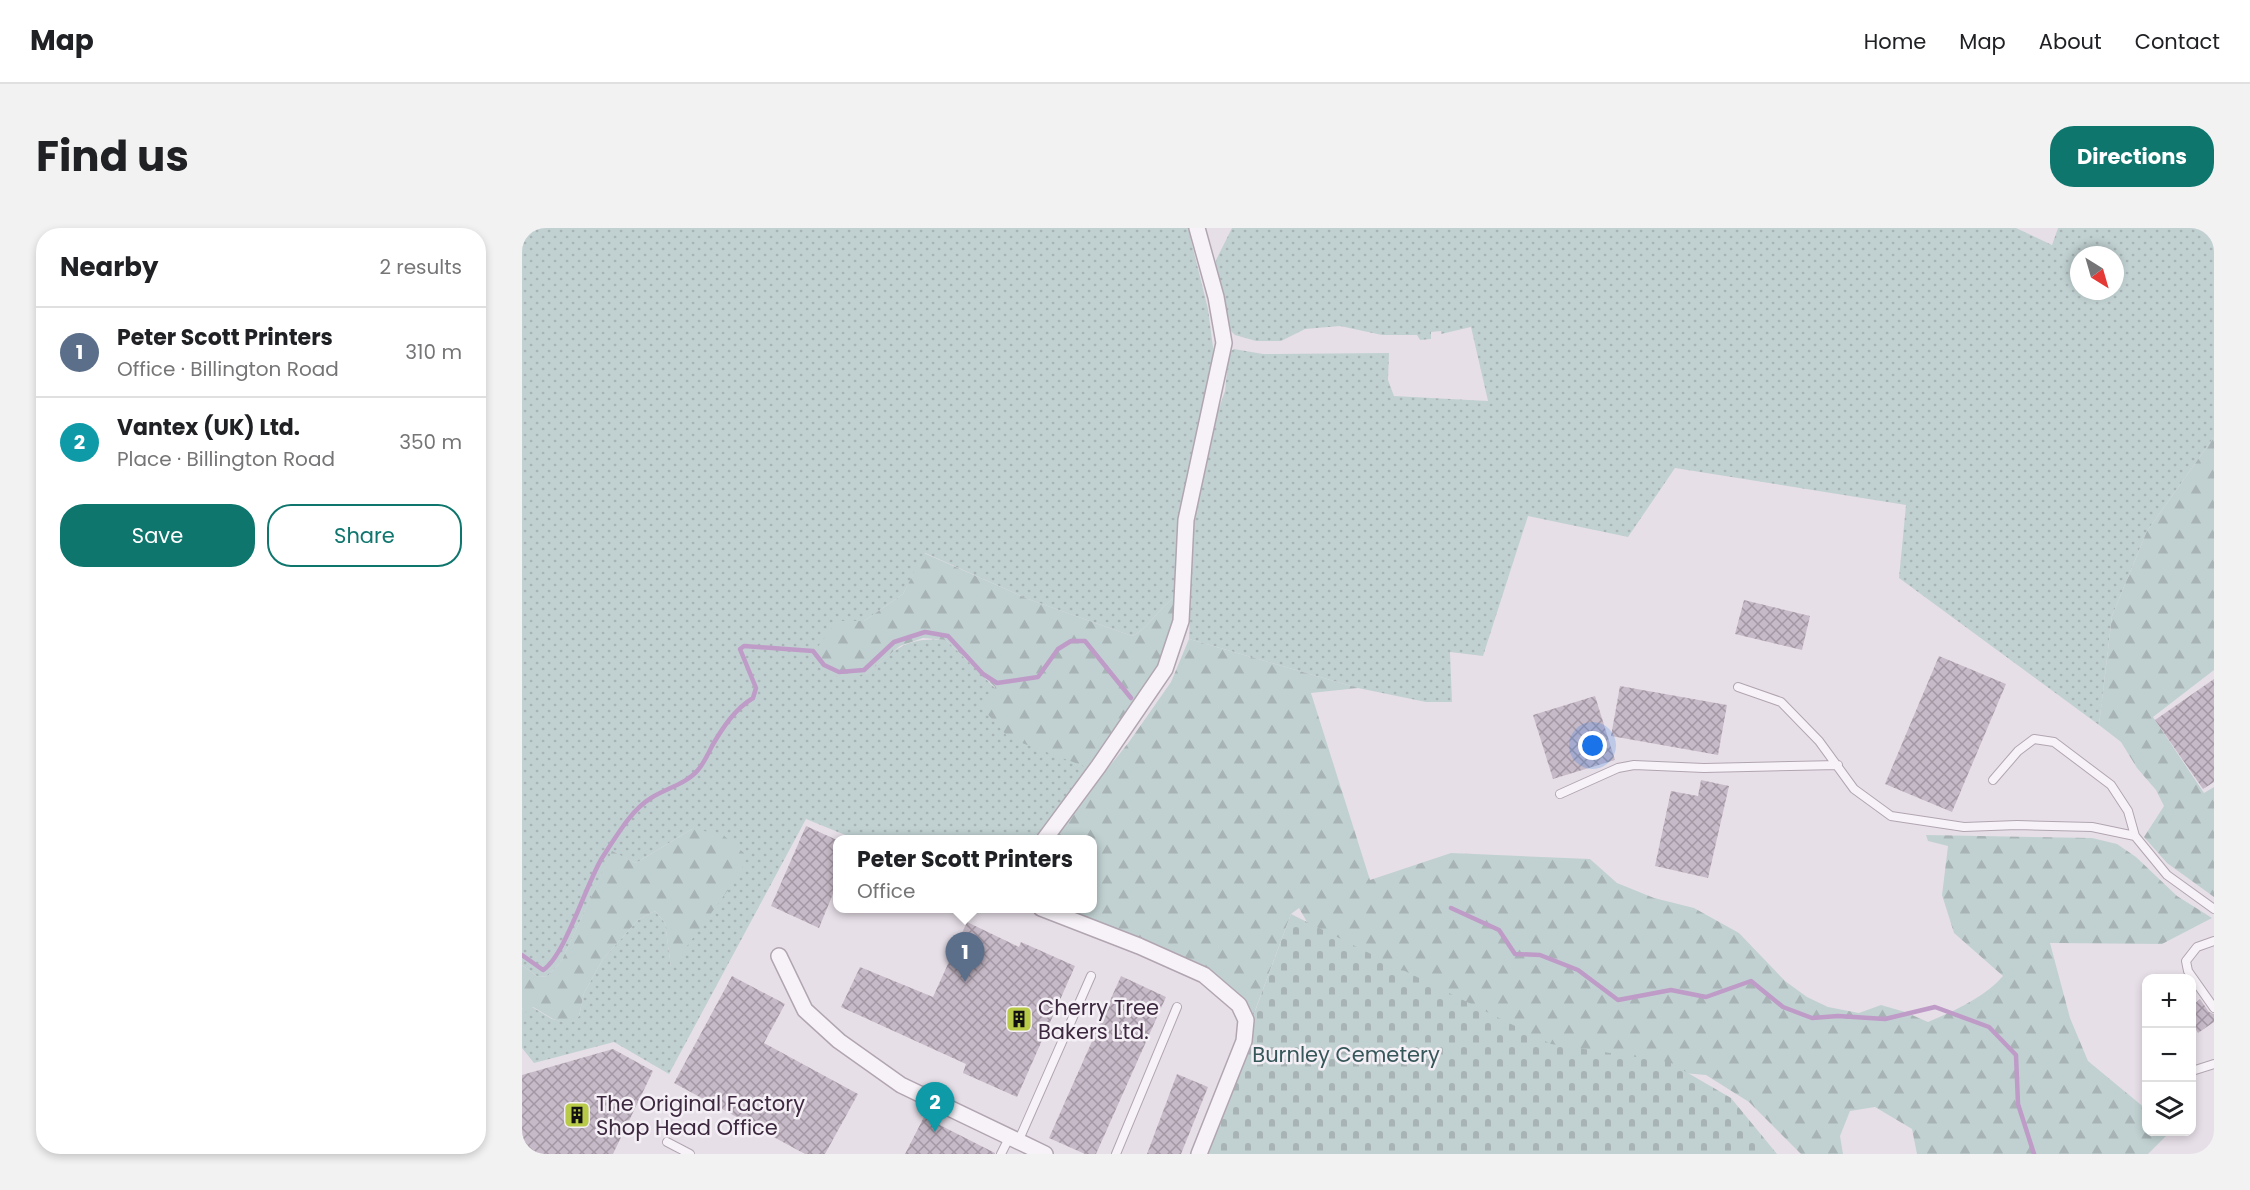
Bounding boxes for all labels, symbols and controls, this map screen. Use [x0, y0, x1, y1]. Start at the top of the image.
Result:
text: Map [30, 21, 94, 60]
text: Home [1864, 27, 1926, 56]
text: Map [1959, 27, 2006, 56]
text: About [2039, 27, 2102, 56]
text: Contact [2135, 27, 2220, 56]
button: Directions [2050, 126, 2214, 187]
text: Find us [36, 127, 189, 186]
north arrow [2070, 246, 2124, 300]
text: Nearby [60, 249, 158, 285]
text: 2 results [379, 253, 462, 281]
text: Peter Scott Printers [117, 322, 333, 353]
text: 1 [76, 338, 83, 366]
text: 310 m [405, 338, 462, 366]
text: Office · Billington Road [117, 355, 339, 383]
text: Vantex (UK) Ltd. [117, 412, 300, 443]
text: 2 [74, 428, 85, 456]
text: 350 m [399, 428, 462, 456]
text: Place · Billington Road [117, 445, 335, 473]
button: Save [60, 504, 255, 567]
button: Share [267, 504, 462, 567]
your location [1578, 731, 1607, 760]
popup [833, 835, 1097, 913]
text: Peter Scott Printers [857, 844, 1073, 875]
text: Office [857, 877, 915, 905]
pin: 1 [946, 932, 984, 982]
map controls [2142, 974, 2196, 1136]
button: + [2142, 974, 2196, 1028]
place label: Cherry Tree Bakers Ltd. [1038, 993, 1159, 1046]
building icon: Cherry Tree Bakers Ltd. [1004, 1004, 1034, 1034]
button: − [2142, 1028, 2196, 1082]
park label: Burnley Cemetery [1252, 1040, 1440, 1069]
pin: 2 [916, 1082, 954, 1132]
button: layers [2142, 1082, 2196, 1136]
place label: The Original Factory Shop Head Office [596, 1089, 805, 1142]
building icon: The Original Factory Shop Head Office [562, 1100, 592, 1130]

